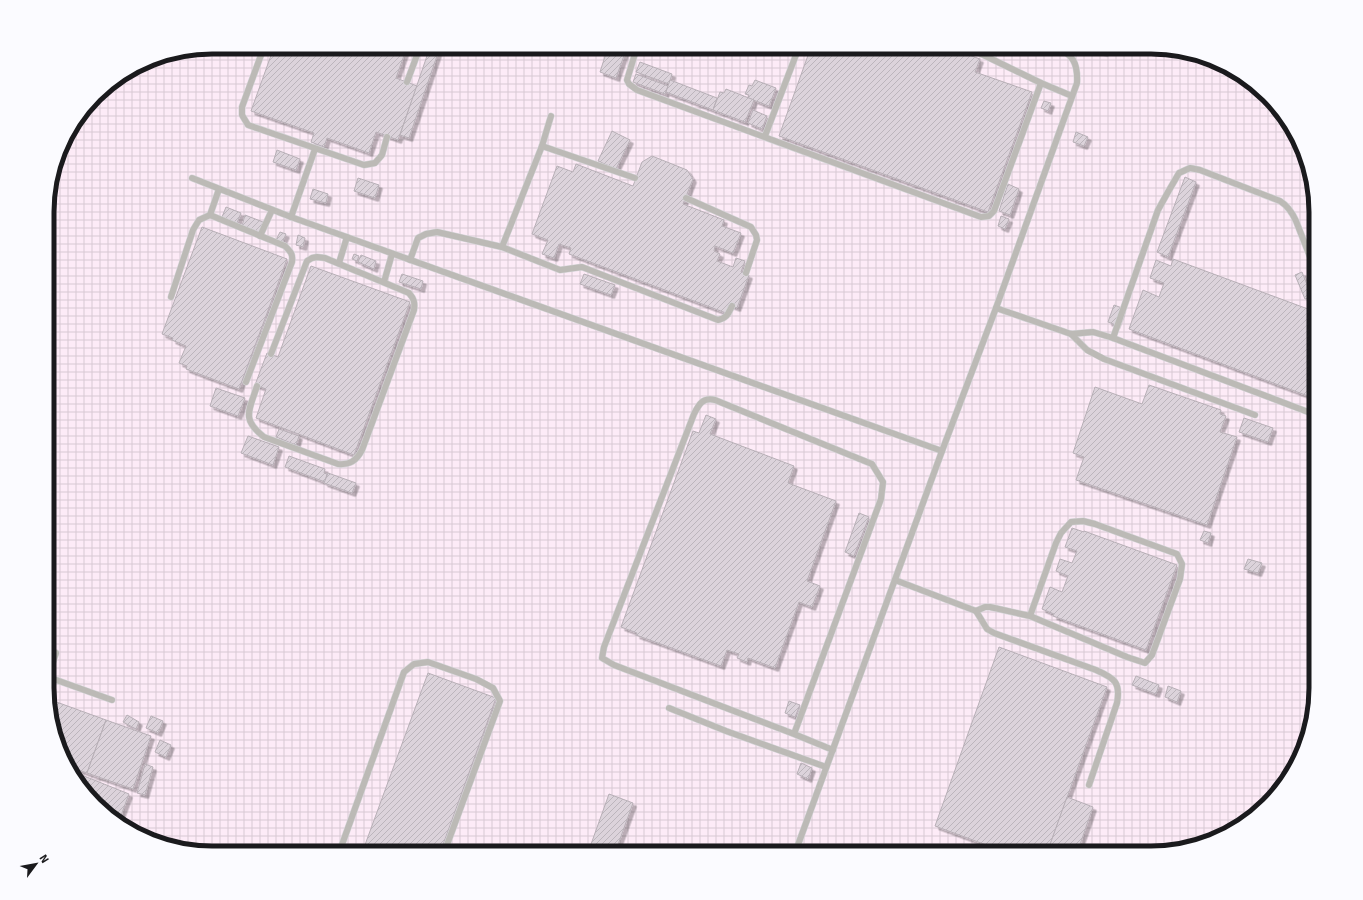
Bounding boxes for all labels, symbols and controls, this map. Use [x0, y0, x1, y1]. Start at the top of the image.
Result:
north arrow [16, 844, 56, 884]
text: N [37, 852, 52, 866]

